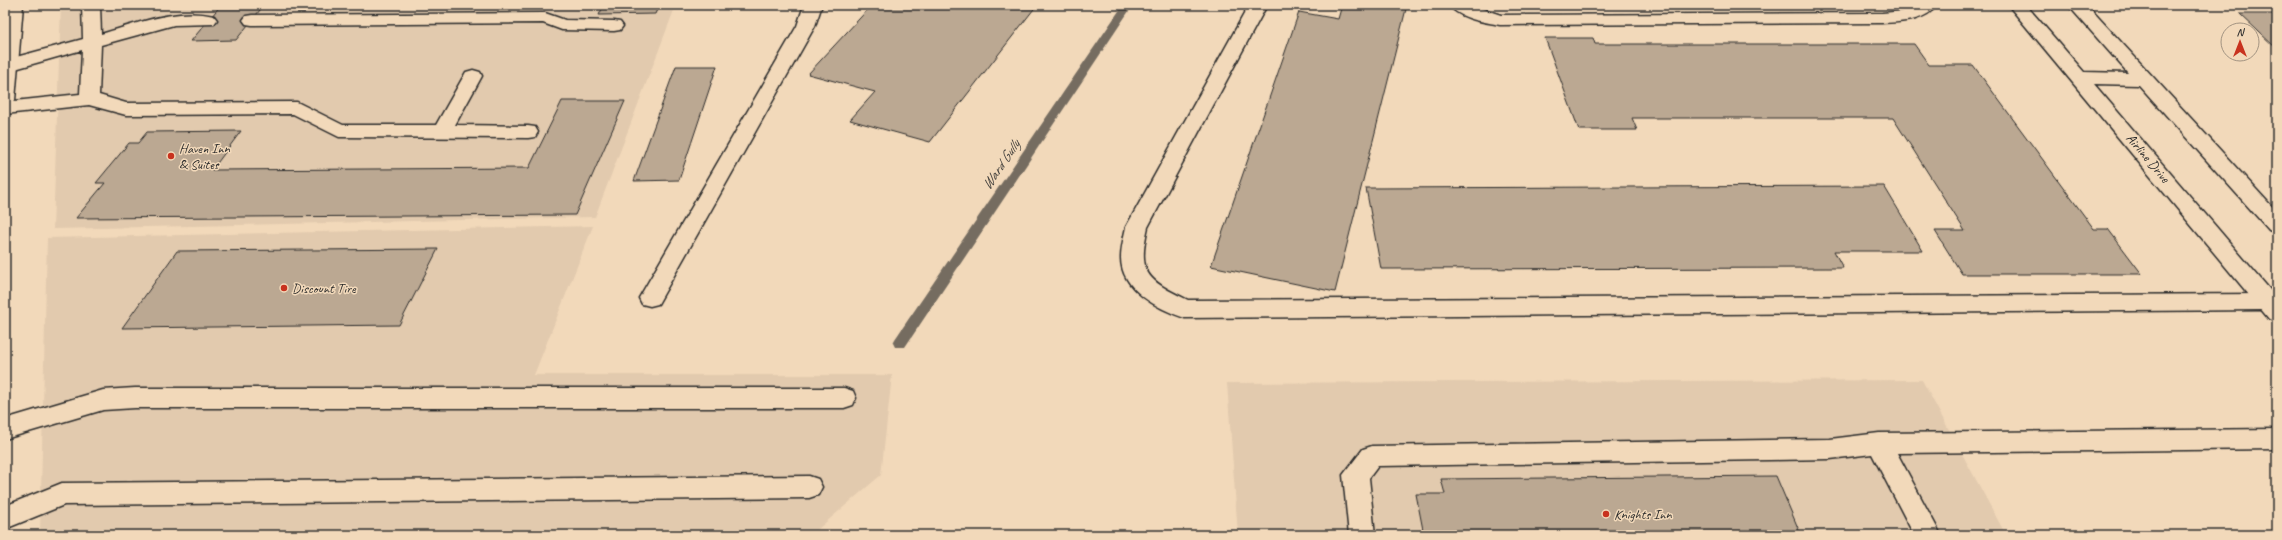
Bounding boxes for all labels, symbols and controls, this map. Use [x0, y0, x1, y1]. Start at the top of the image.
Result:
north arrow [2220, 22, 2260, 62]
text: N [2237, 25, 2246, 39]
street label: Airline Drive [2123, 130, 2174, 187]
water label: Ward Gully [978, 134, 1026, 193]
place label: Haven Inn & Suites [179, 140, 230, 173]
marker: Haven Inn & Suites [166, 151, 176, 161]
place label: Discount Tire [292, 280, 357, 297]
marker: Discount Tire [279, 283, 289, 293]
place label: Knights Inn [1614, 506, 1672, 523]
marker: Knights Inn [1601, 509, 1611, 519]

